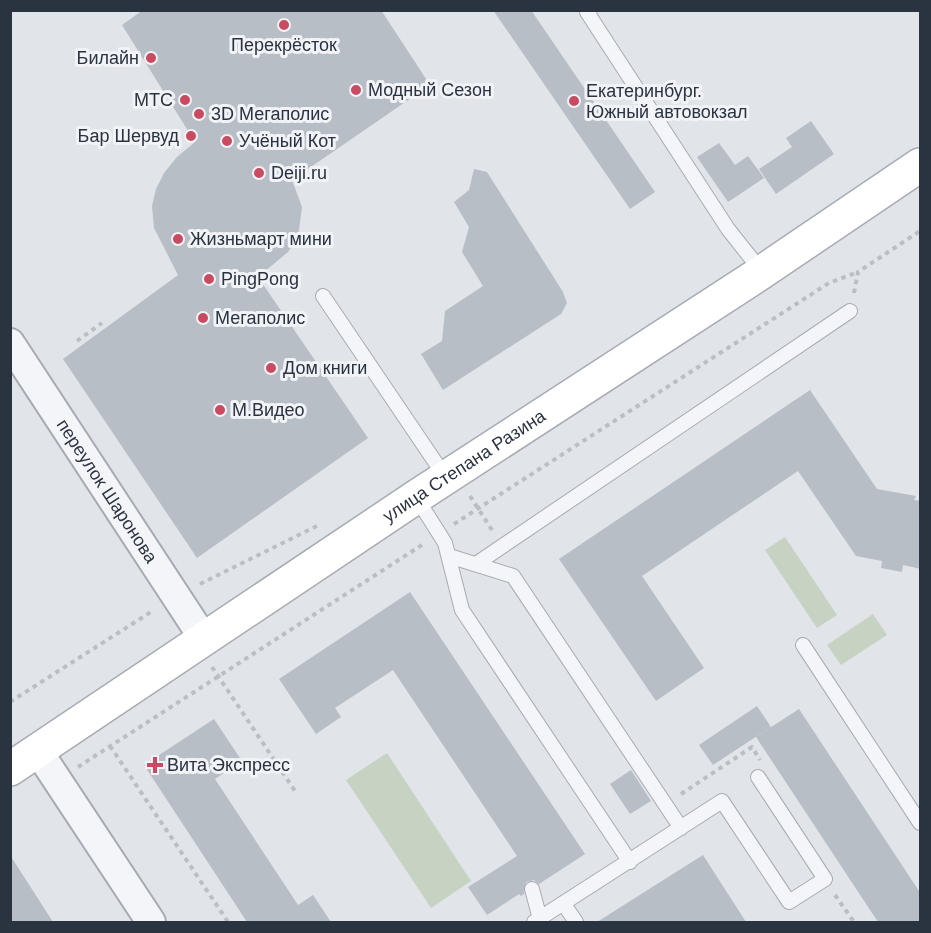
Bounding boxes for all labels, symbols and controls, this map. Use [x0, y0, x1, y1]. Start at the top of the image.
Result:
marker: Перекрёсток [277, 18, 291, 32]
place label: Перекрёсток [231, 35, 337, 55]
place label: Билайн [77, 48, 139, 68]
marker: Билайн [144, 51, 158, 65]
place label: Модный Сезон [368, 80, 492, 100]
place label: Екатеринбург. Южный автовокзал [586, 81, 748, 122]
marker: Модный Сезон [349, 83, 363, 97]
place label: МТС [134, 90, 173, 110]
marker: МТС [178, 93, 192, 107]
marker: Екатеринбург. Южный автовокзал [567, 94, 581, 108]
place label: 3D Мегаполис [211, 104, 329, 124]
marker: 3D Мегаполис [192, 107, 206, 121]
place label: Бар Шервуд [78, 126, 179, 146]
marker: Бар Шервуд [184, 129, 198, 143]
place label: Учёный Кот [239, 131, 336, 151]
marker: Учёный Кот [220, 134, 234, 148]
place label: Deiji.ru [271, 163, 327, 183]
marker: Deiji.ru [252, 166, 266, 180]
place label: Жизньмарт мини [190, 229, 332, 249]
marker: Жизньмарт мини [171, 232, 185, 246]
place label: PingPong [221, 269, 299, 289]
marker: PingPong [202, 272, 216, 286]
place label: Мегаполис [215, 308, 305, 328]
marker: Мегаполис [196, 311, 210, 325]
place label: Дом книги [283, 358, 367, 378]
marker: Дом книги [264, 361, 278, 375]
place label: М.Видео [232, 400, 305, 420]
marker: М.Видео [213, 403, 227, 417]
street label: улица Степана Разина [379, 405, 550, 526]
street label: переулок Шаронова [53, 415, 162, 567]
place label: Вита Экспресс [167, 755, 290, 775]
marker: Вита Экспресс [148, 758, 162, 772]

